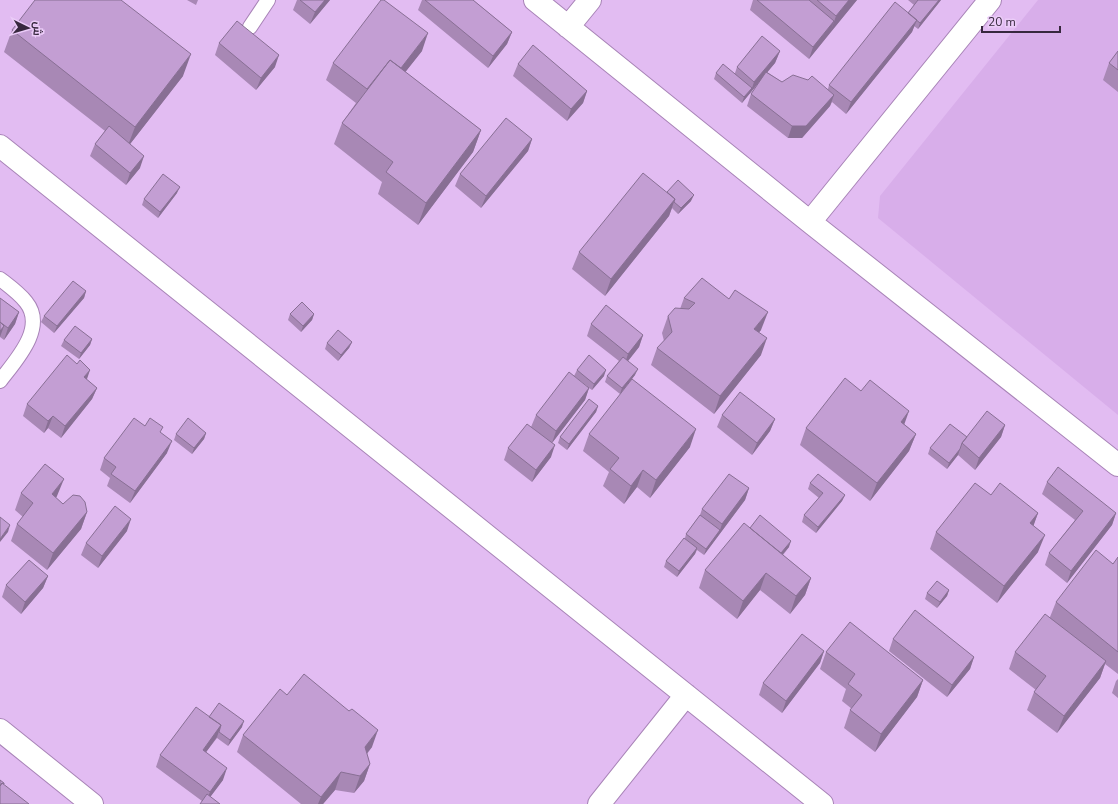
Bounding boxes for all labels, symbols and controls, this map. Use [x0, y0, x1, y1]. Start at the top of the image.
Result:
north arrow [8, 8, 48, 48]
scale bar [982, 8, 1060, 34]
text: 20 m [988, 14, 1016, 30]
text: ش [29, 21, 46, 37]

